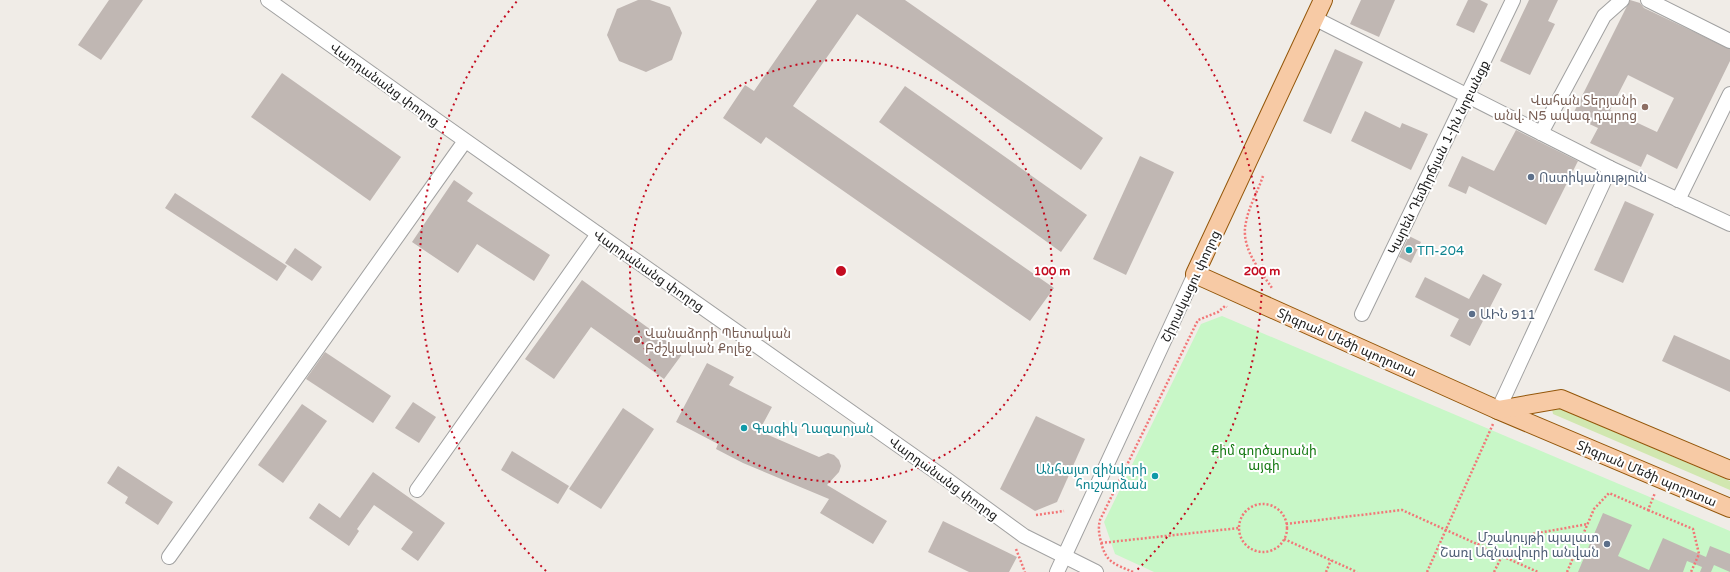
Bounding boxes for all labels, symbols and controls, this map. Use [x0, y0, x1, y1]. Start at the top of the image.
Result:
street label: Վարդանանց փողոց [326, 40, 442, 130]
street label: Կարեն Դեմիրճյան 1-ին նրբանցք [1385, 58, 1493, 257]
place label: Վահան Տերյանի անվ. N5 ավագ դպրոց [1494, 93, 1637, 124]
marker: Վահան Տերյանի անվ. N5 ավագ դպրոց [1640, 102, 1650, 112]
place label: Ոստիկանություն [1539, 170, 1647, 186]
marker: Ոստիկանություն [1526, 172, 1536, 182]
street label: Վարդանանց փողոց [590, 226, 707, 315]
street label: Շիրակացու փողոց [1158, 228, 1224, 345]
place label: ТП-204 [1417, 243, 1464, 259]
marker: ТП-204 [1404, 245, 1414, 255]
centre of rings [834, 264, 848, 278]
text: 100 m [1034, 264, 1070, 278]
text: 200 m [1244, 264, 1280, 278]
street label: Տիգրան Մեծի պողոտա [1275, 305, 1419, 381]
place label: ԱԻՆ 911 [1480, 307, 1536, 323]
marker: ԱԻՆ 911 [1467, 309, 1477, 319]
place label: Վանաձորի Պետական Բժշկական Քոլեջ [645, 326, 791, 357]
marker: Վանաձորի Պետական Բժշկական Քոլեջ [632, 335, 642, 345]
place label: Գագիկ Ղազարյան [752, 421, 874, 437]
marker: Գագիկ Ղազարյան [739, 423, 749, 433]
street label: Վարդանանց փողոց [885, 434, 1001, 524]
street label: Տիգրան Մեծի պողոտա [1574, 437, 1719, 511]
park label: Քիմ գործարանի այգի [1211, 443, 1317, 474]
place label: Անհայտ զինվորի հուշարձան [1036, 462, 1147, 493]
marker: Անհայտ զինվորի հուշարձան [1150, 471, 1160, 481]
place label: Մշակույթի պալատ Շառլ Ազնավուրի անվան [1440, 530, 1599, 561]
marker: Մշակույթի պալատ Շառլ Ազնավուրի անվան [1602, 539, 1612, 549]

